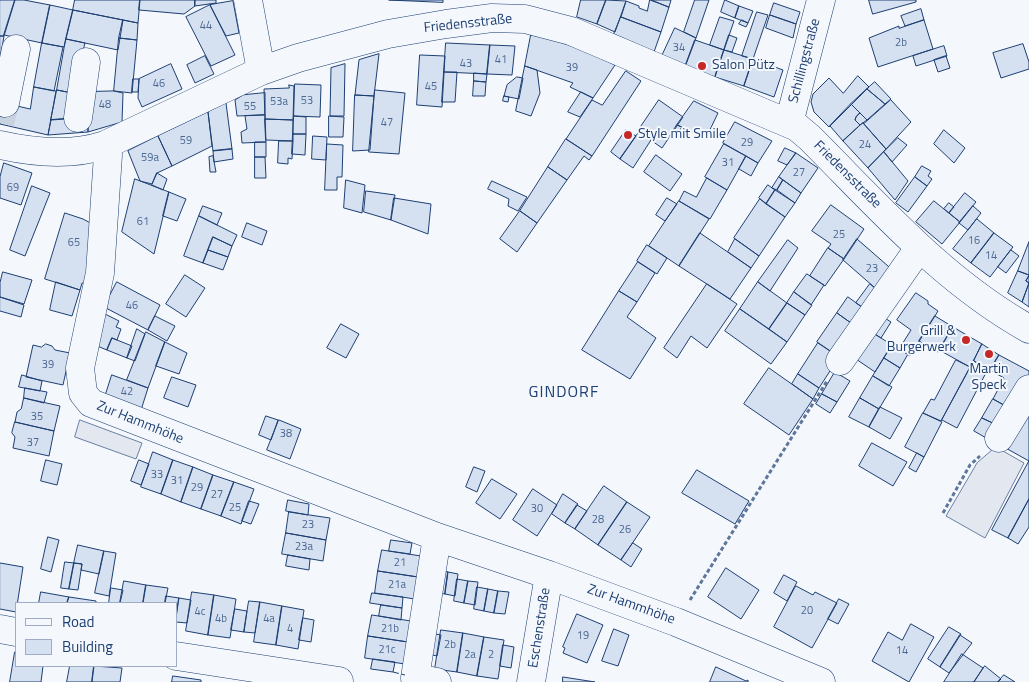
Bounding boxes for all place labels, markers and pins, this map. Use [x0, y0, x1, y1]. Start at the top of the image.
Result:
place label: Salon Pütz [712, 58, 775, 74]
marker: Salon Pütz [696, 60, 708, 72]
place label: Style mit Smile [638, 127, 726, 143]
marker: Style mit Smile [622, 129, 634, 141]
place label: Grill & Burgerwerk [887, 324, 956, 357]
marker: Grill & Burgerwerk [960, 334, 972, 346]
marker: Martin Speck [983, 348, 995, 360]
place label: Martin Speck [969, 362, 1009, 394]

